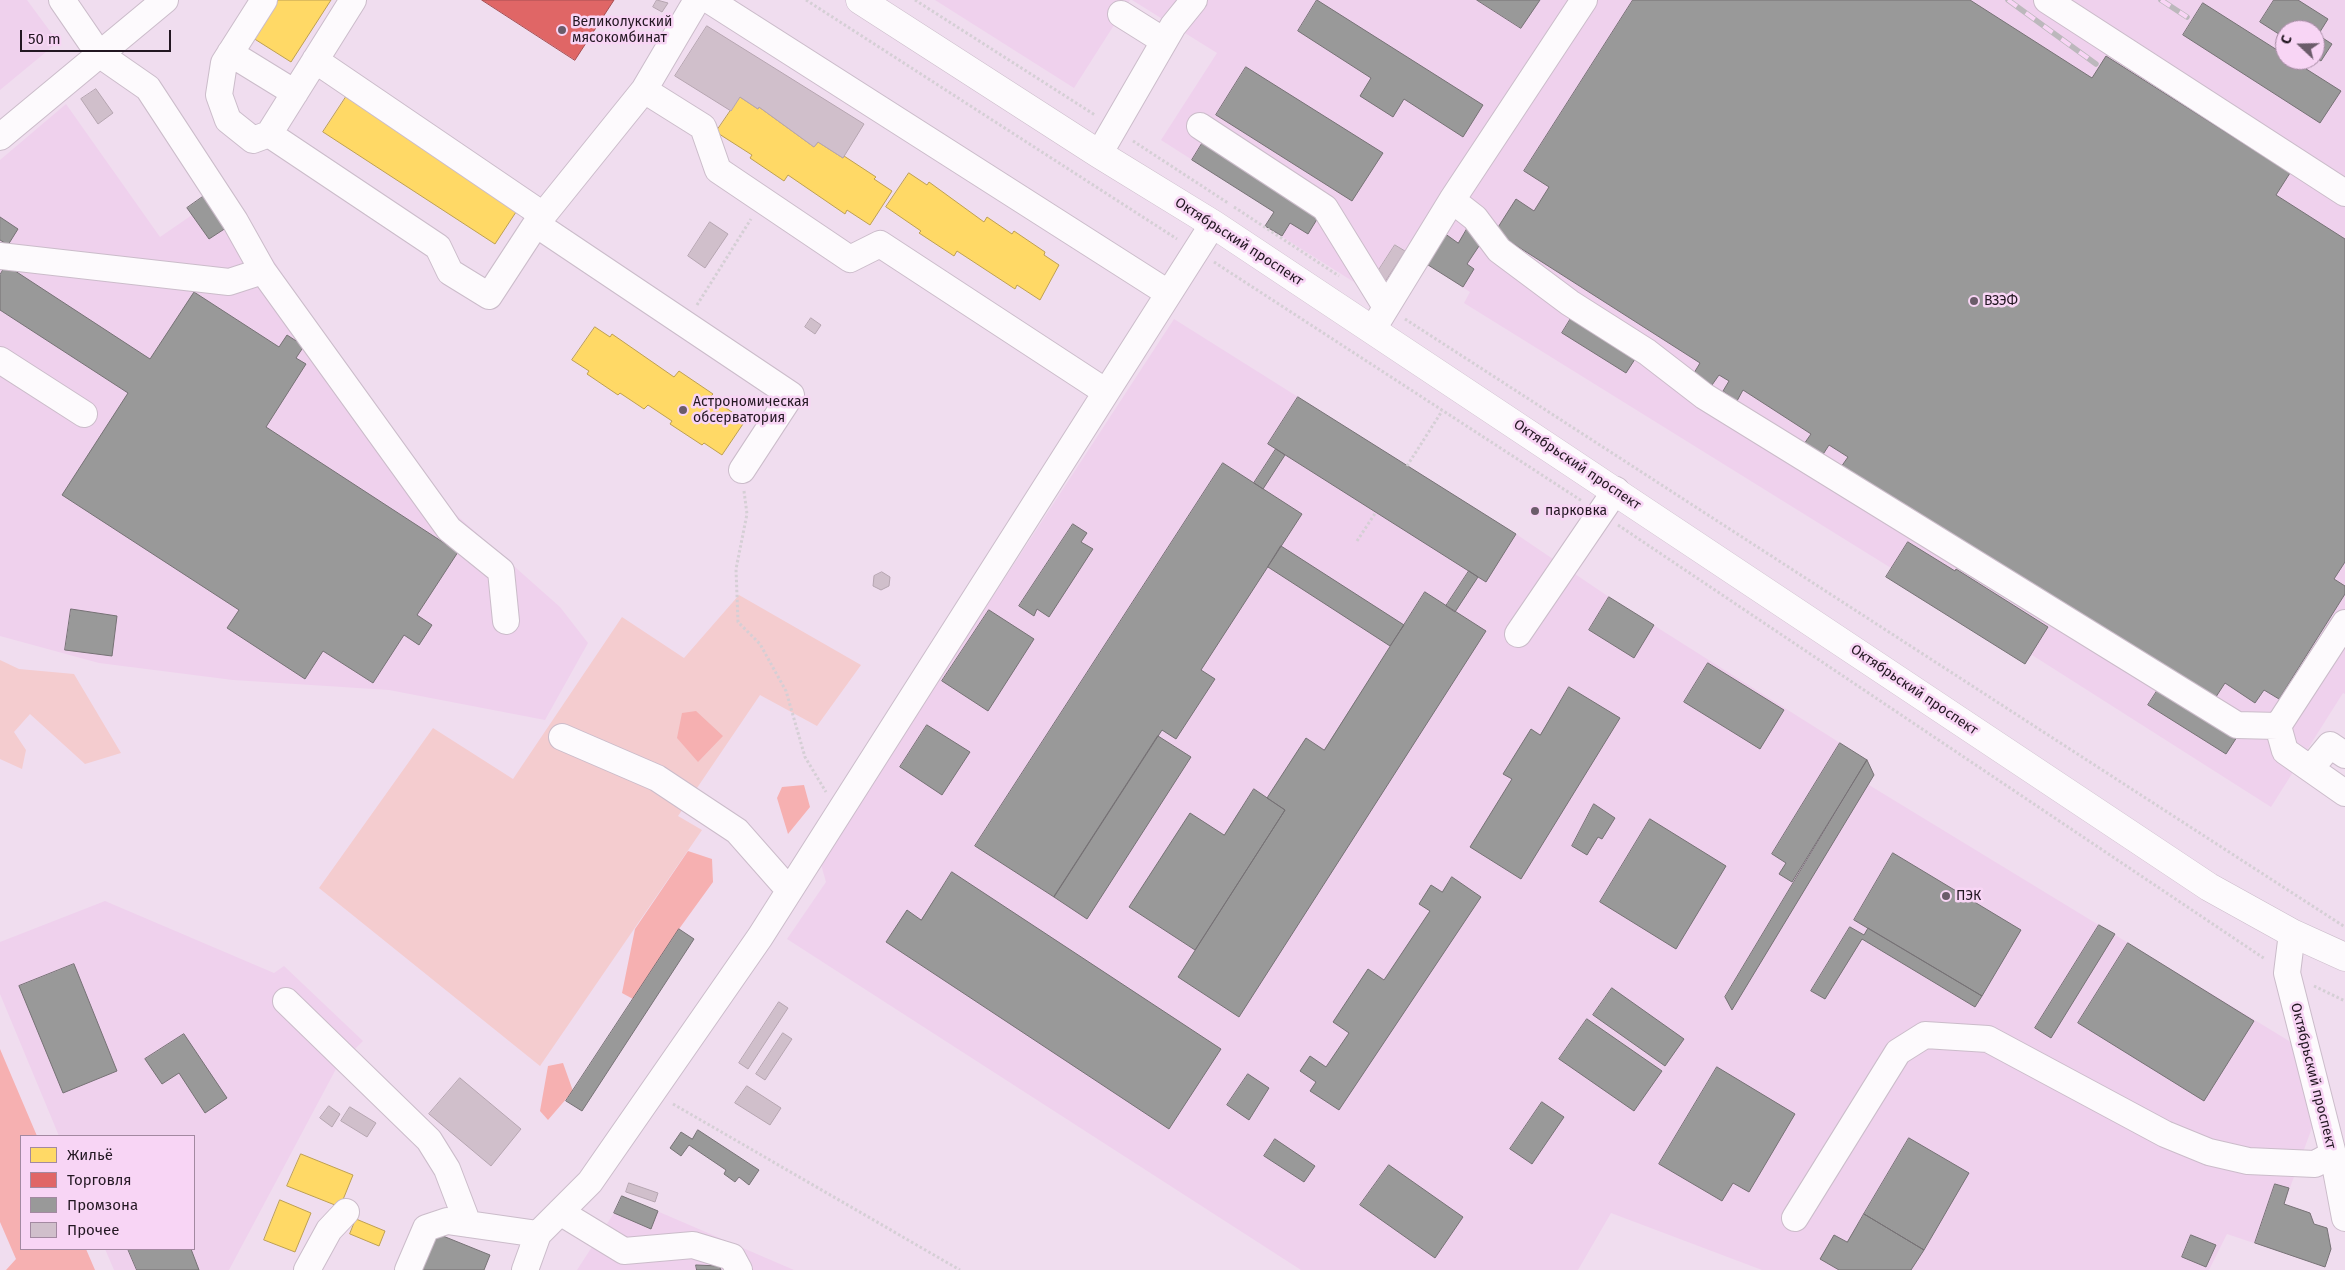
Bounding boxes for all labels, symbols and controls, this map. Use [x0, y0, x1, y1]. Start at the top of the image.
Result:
place label: Великолукский мясокомбинат [572, 14, 672, 46]
scale bar [22, 20, 174, 52]
north arrow [2275, 20, 2325, 70]
marker: Великолукский мясокомбинат [556, 24, 568, 36]
text: 50 m [28, 30, 61, 48]
text: С [2277, 33, 2296, 47]
street label: Октябрьский проспект [1172, 194, 1306, 290]
place label: ВЗЭФ [1984, 293, 2018, 309]
marker: ВЗЭФ [1968, 295, 1980, 307]
place label: Aстрономическая обсерватория [693, 394, 809, 427]
marker: Aстрономическая обсерватория [677, 404, 689, 416]
street label: Октябрьский проспект [1510, 416, 1644, 514]
place label: парковка [1545, 503, 1607, 519]
marker: парковка [1529, 505, 1541, 517]
street label: Октябрьский проспект [1847, 641, 1981, 739]
place label: ПЭК [1956, 888, 1981, 904]
marker: ПЭК [1940, 890, 1952, 902]
street label: Октябрьский проспект [2287, 1001, 2339, 1151]
legend [20, 1135, 195, 1250]
text: Жильё [67, 1146, 113, 1164]
text: Торговля [67, 1171, 132, 1189]
text: Промзона [67, 1196, 138, 1214]
text: Прочее [67, 1221, 119, 1239]

